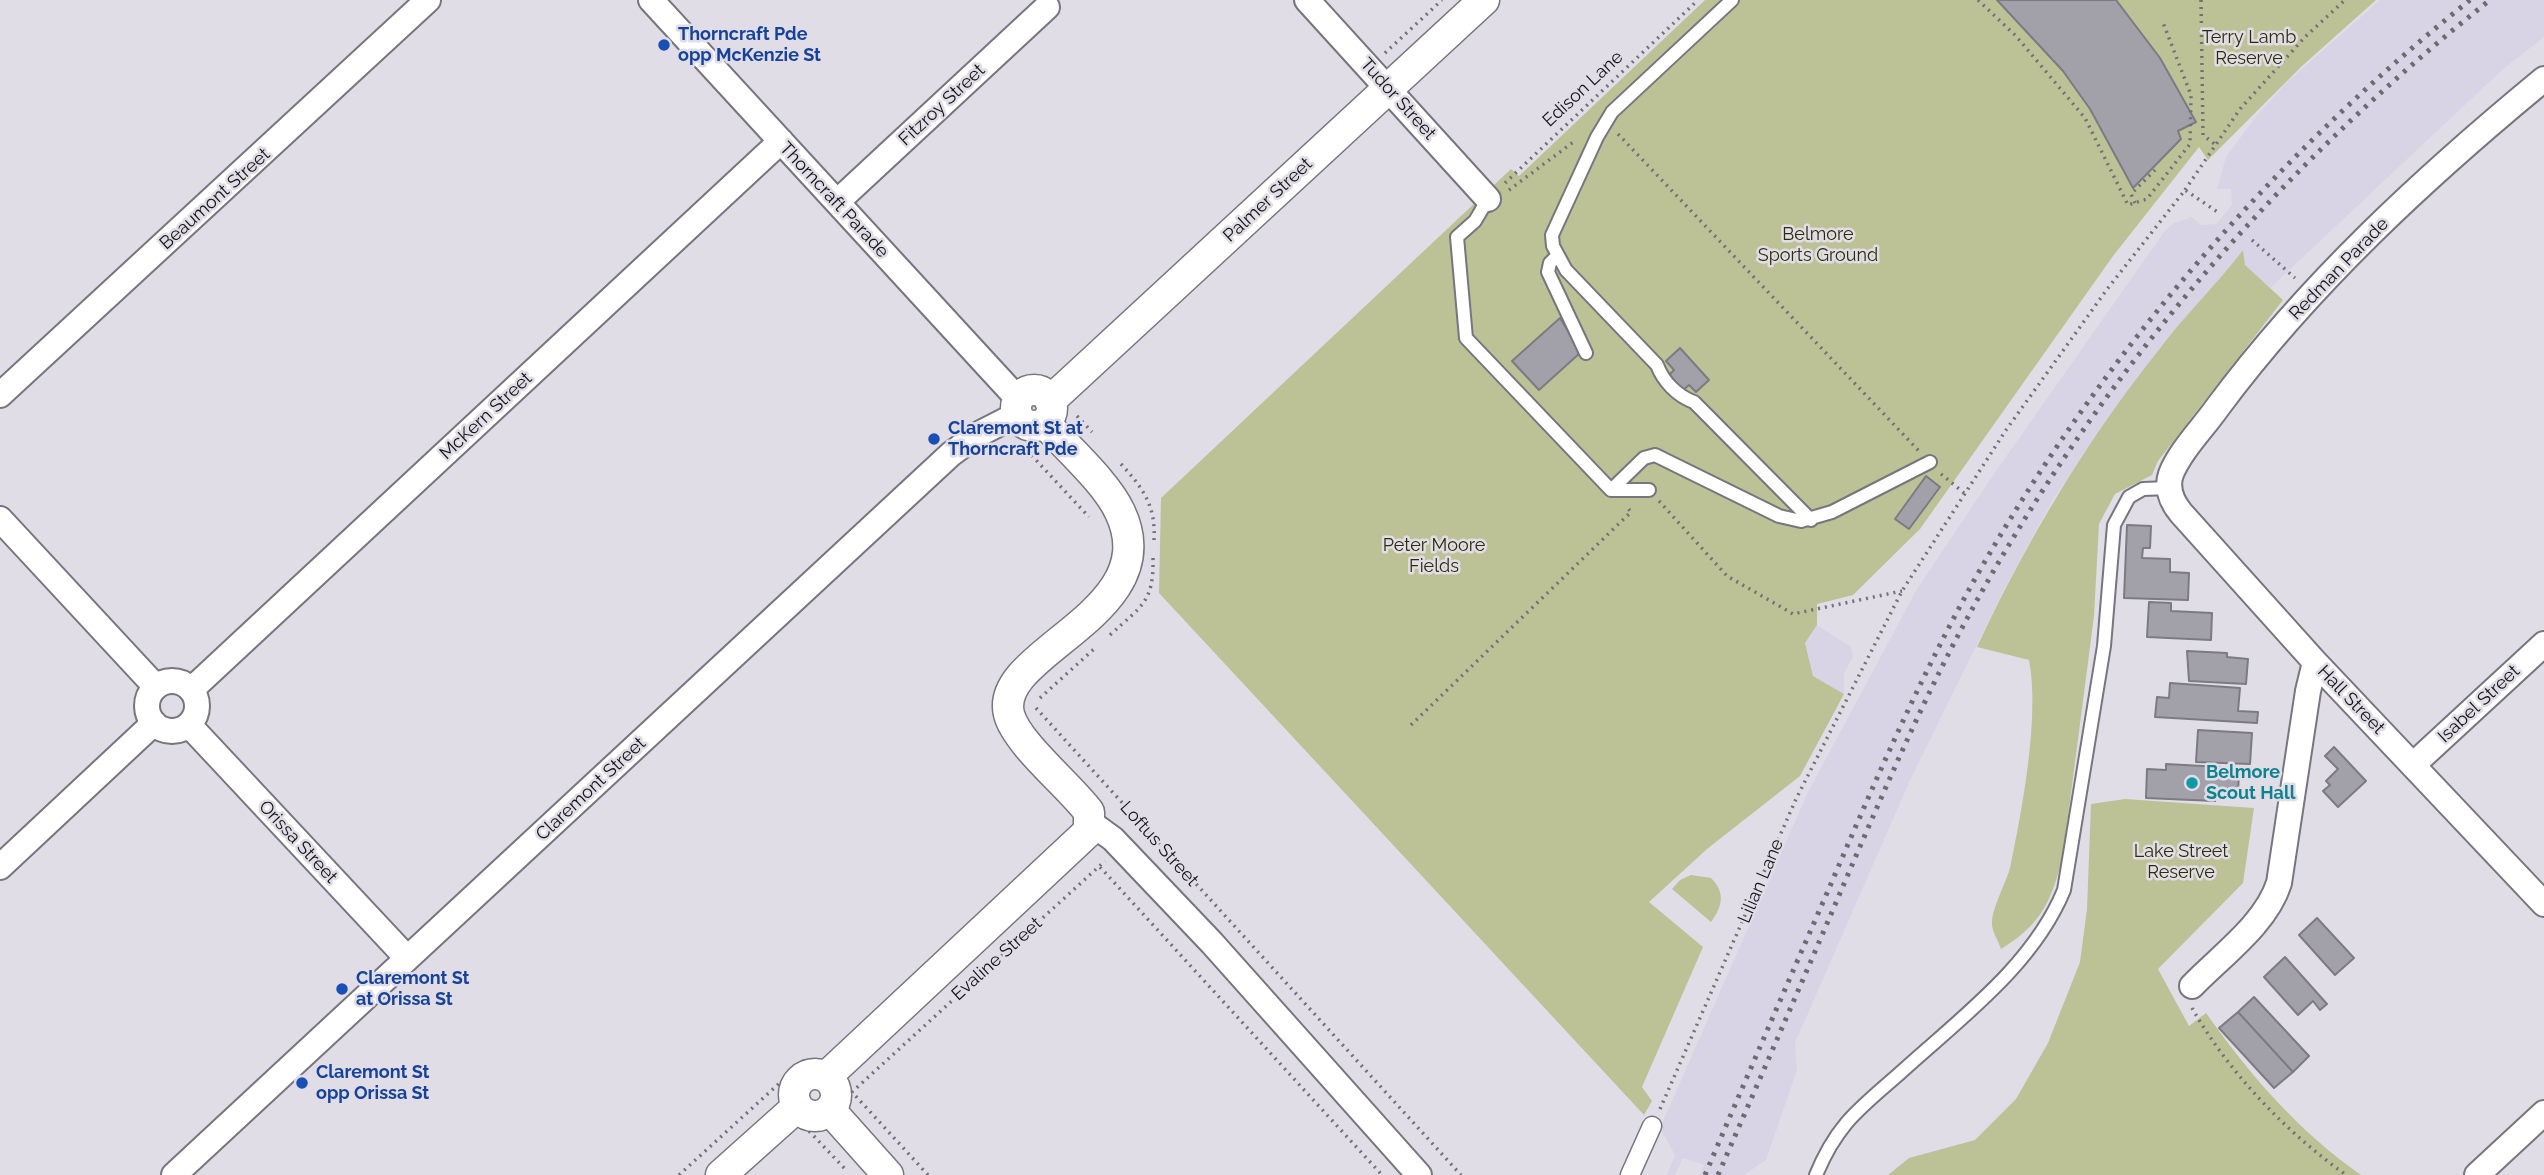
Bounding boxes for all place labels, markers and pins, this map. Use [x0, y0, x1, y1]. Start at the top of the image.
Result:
place label: Thorncraft Pde opp McKenzie St [678, 24, 821, 66]
marker: Thorncraft Pde opp McKenzie St [656, 37, 672, 53]
place label: Claremont St at Thorncraft Pde [948, 418, 1083, 460]
marker: Claremont St at Thorncraft Pde [926, 431, 942, 447]
place label: Belmore Scout Hall [2206, 762, 2295, 804]
marker: Belmore Scout Hall [2184, 775, 2200, 791]
place label: Claremont St at Orissa St [356, 968, 469, 1010]
marker: Claremont St at Orissa St [334, 981, 350, 997]
place label: Claremont St opp Orissa St [316, 1062, 429, 1104]
marker: Claremont St opp Orissa St [294, 1075, 310, 1091]

